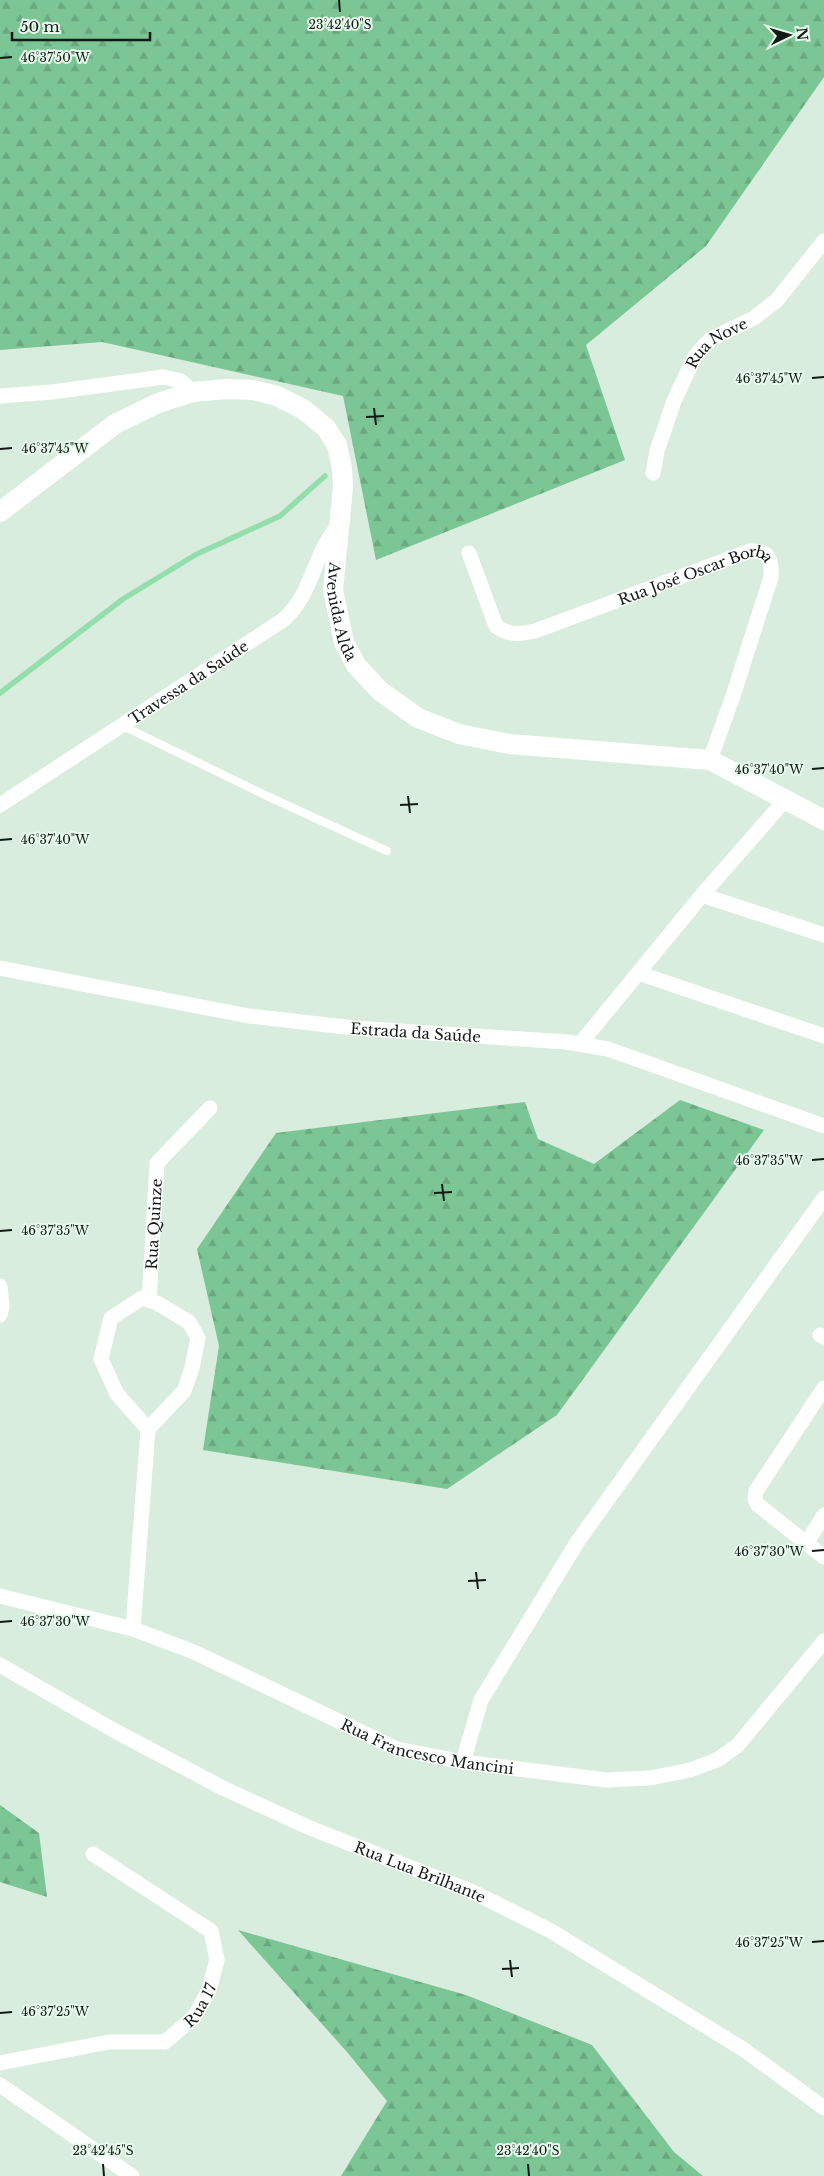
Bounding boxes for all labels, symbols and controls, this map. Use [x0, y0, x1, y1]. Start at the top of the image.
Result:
scale bar [12, 10, 150, 42]
north arrow [764, 10, 814, 60]
text: 50 m [20, 17, 60, 36]
text: 23°42'40"S [309, 17, 372, 32]
text: N [792, 27, 811, 41]
text: 46°37'50"W [21, 50, 90, 65]
street label: Rua Nove [681, 313, 750, 371]
text: 46°37'45"W [736, 371, 803, 386]
text: 46°37'45"W [22, 441, 89, 456]
street label: Rua José Oscar Borba [615, 541, 779, 609]
street label: Avenida Alda [324, 560, 362, 664]
street label: Travessa da Saúde [125, 636, 252, 728]
text: 46°37'40"W [735, 762, 804, 777]
text: 46°37'40"W [21, 832, 90, 847]
street label: Estrada da Saúde [350, 1018, 482, 1046]
text: 46°37'35"W [735, 1153, 804, 1168]
street label: Rua Quinze [141, 1178, 166, 1270]
text: 46°37'35"W [21, 1223, 90, 1238]
text: 46°37'30"W [734, 1544, 805, 1559]
text: 46°37'30"W [20, 1614, 91, 1629]
street label: Rua Francesco Mancini [338, 1714, 515, 1778]
street label: Rua Lua Brilhante [352, 1837, 489, 1906]
text: 46°37'25"W [735, 1935, 804, 1950]
street label: Rua 17 [180, 1980, 220, 2031]
text: 46°37'25"W [21, 2004, 90, 2019]
text: 23°42'45"S [72, 2143, 134, 2158]
text: 23°42'40"S [497, 2143, 560, 2158]

